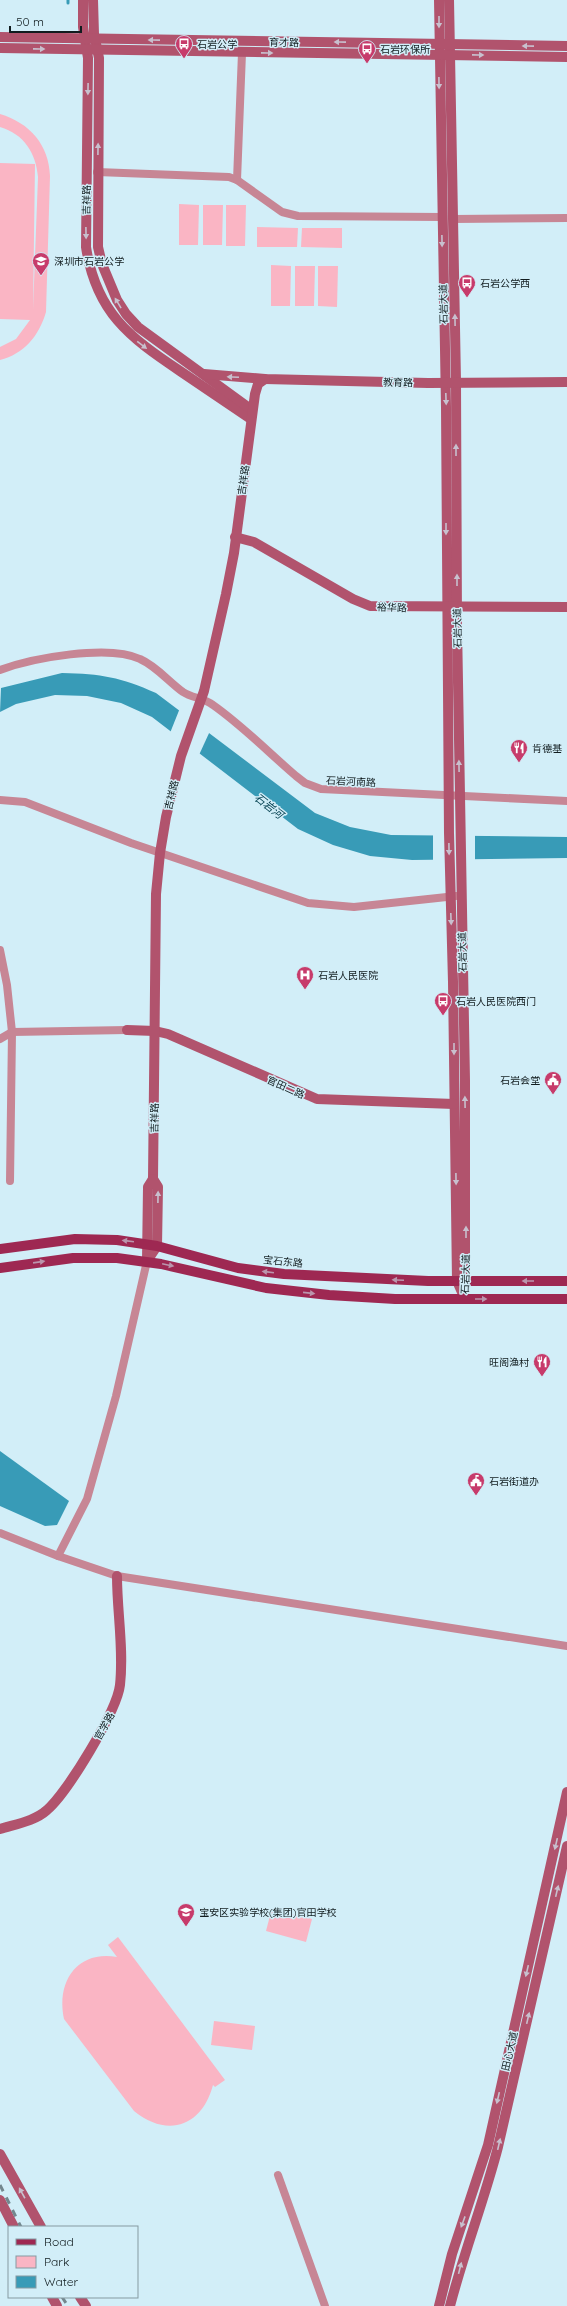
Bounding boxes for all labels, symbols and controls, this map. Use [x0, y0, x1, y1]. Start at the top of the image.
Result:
scale bar [10, 8, 81, 34]
text: 50 m [16, 14, 44, 29]
one-way arrow [436, 16, 442, 29]
bus stop icon: 石岩公学 [174, 34, 194, 59]
street label: 育才路 [269, 36, 299, 49]
one-way arrow [147, 37, 160, 43]
place label: 石岩公学 [197, 38, 237, 51]
one-way arrow [334, 39, 346, 46]
bus stop icon: 石岩环保所 [357, 39, 377, 64]
place label: 石岩环保所 [380, 43, 430, 56]
one-way arrow [521, 43, 534, 49]
one-way arrow [33, 45, 45, 52]
one-way arrow [261, 50, 274, 56]
one-way arrow [472, 52, 484, 59]
one-way arrow [436, 77, 442, 90]
one-way arrow [85, 83, 91, 96]
one-way arrow [95, 142, 101, 155]
street label: 吉祥路 [80, 185, 93, 215]
one-way arrow [83, 227, 89, 240]
one-way arrow [439, 235, 445, 248]
school or university icon: 深圳市石岩公学 [31, 251, 51, 276]
place label: 深圳市石岩公学 [54, 255, 124, 268]
bus stop icon: 石岩公学西 [457, 273, 477, 298]
place label: 石岩公学西 [480, 277, 530, 290]
street label: 石岩大道 [437, 284, 450, 324]
one-way arrow [115, 297, 122, 308]
one-way arrow [452, 313, 458, 326]
one-way arrow [136, 341, 147, 349]
one-way arrow [227, 374, 239, 381]
street label: 教育路 [383, 376, 413, 389]
one-way arrow [442, 393, 449, 405]
one-way arrow [453, 443, 459, 456]
street label: 吉祥路 [235, 464, 252, 496]
one-way arrow [443, 523, 449, 536]
one-way arrow [454, 573, 460, 586]
street label: 裕华路 [377, 600, 407, 615]
street label: 石岩大道 [451, 608, 464, 648]
restaurant icon: 肯德基 [509, 738, 529, 763]
place label: 肯德基 [532, 742, 562, 755]
one-way arrow [456, 759, 462, 772]
street label: 石岩河南路 [326, 774, 376, 789]
street label: 吉祥路 [162, 779, 181, 811]
water label: 石岩河 [252, 790, 288, 823]
one-way arrow [446, 843, 452, 856]
one-way arrow [448, 913, 455, 925]
street label: 石岩大道 [456, 932, 469, 972]
hospital icon: 石岩人民医院 [295, 965, 315, 990]
place label: 石岩人民医院 [318, 969, 378, 982]
bus stop icon: 石岩人民医院西门 [433, 991, 453, 1016]
place label: 石岩人民医院西门 [456, 995, 536, 1008]
one-way arrow [451, 1043, 457, 1056]
public building icon: 石岩会堂 [543, 1070, 563, 1095]
street label: 官田二路 [265, 1073, 307, 1102]
place label: 石岩会堂 [500, 1074, 540, 1087]
one-way arrow [462, 1095, 468, 1108]
street label: 吉祥路 [148, 1103, 161, 1133]
one-way arrow [453, 1173, 459, 1186]
one-way arrow [155, 1190, 161, 1203]
one-way arrow [463, 1225, 469, 1238]
one-way arrow [122, 1238, 134, 1244]
street label: 宝石东路 [262, 1253, 304, 1270]
street label: 石岩大道 [458, 1254, 473, 1294]
one-way arrow [32, 1259, 45, 1265]
one-way arrow [162, 1263, 174, 1269]
one-way arrow [262, 1269, 274, 1275]
one-way arrow [392, 1276, 404, 1283]
one-way arrow [521, 1278, 534, 1284]
one-way arrow [303, 1290, 315, 1296]
one-way arrow [475, 1296, 488, 1302]
restaurant icon: 旺阁渔村 [532, 1352, 552, 1377]
place label: 旺阁渔村 [489, 1356, 529, 1369]
public building icon: 石岩街道办 [466, 1471, 486, 1496]
place label: 石岩街道办 [489, 1475, 539, 1488]
street label: 官学路 [91, 1710, 117, 1743]
one-way arrow [552, 1838, 558, 1850]
one-way arrow [554, 1885, 560, 1897]
school or university icon: 宝安区实验学校(集团)官田学校 [176, 1902, 196, 1927]
place label: 宝安区实验学校(集团)官田学校 [199, 1906, 336, 1919]
one-way arrow [524, 1965, 530, 1977]
one-way arrow [525, 2011, 531, 2024]
street label: 田心大道 [499, 2030, 520, 2072]
one-way arrow [495, 2091, 501, 2104]
one-way arrow [496, 2138, 502, 2150]
one-way arrow [18, 2187, 25, 2199]
one-way arrow [459, 2217, 465, 2229]
legend [8, 2226, 138, 2298]
text: Road [44, 2234, 74, 2249]
text: Park [44, 2254, 69, 2269]
one-way arrow [457, 2262, 463, 2274]
text: Water [44, 2274, 79, 2289]

